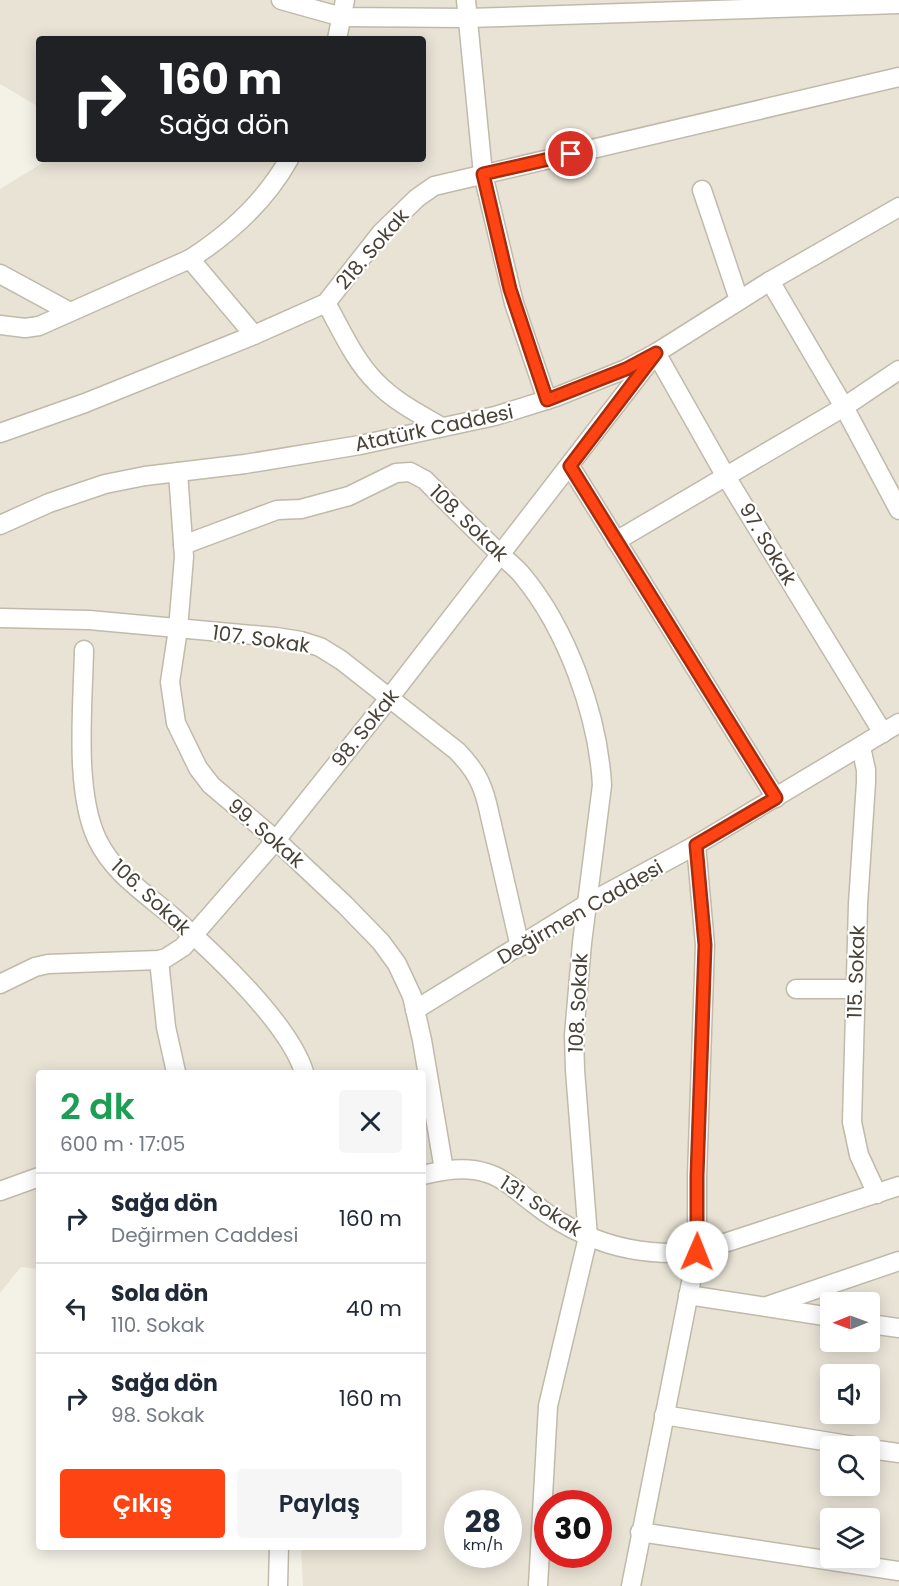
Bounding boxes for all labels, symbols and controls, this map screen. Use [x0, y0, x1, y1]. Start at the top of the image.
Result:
text: 160 m [159, 50, 282, 109]
icon: right [60, 60, 138, 138]
text: Sağa dön [159, 106, 290, 143]
pin [545, 128, 596, 179]
icon: arrive [554, 137, 587, 170]
street label: 218. Sokak [329, 202, 415, 295]
street label: Atatürk Caddesi [352, 398, 516, 458]
street label: 108. Sokak [423, 478, 515, 568]
street label: 97. Sokak [732, 497, 804, 591]
street label: 107. Sokak [210, 618, 312, 660]
street label: 98. Sokak [325, 682, 406, 773]
street label: 99. Sokak [222, 792, 311, 875]
street label: 106. Sokak [105, 853, 198, 942]
street label: Değirmen Caddesi [492, 853, 668, 971]
street label: 115. Sokak [840, 924, 872, 1019]
street label: 108. Sokak [561, 952, 595, 1054]
text: 2 dk [60, 1081, 135, 1132]
button: close [339, 1090, 402, 1153]
text: 600 m · 17:05 [60, 1130, 185, 1158]
street label: 131. Sokak [494, 1169, 588, 1243]
text: Sağa dön [111, 1188, 218, 1219]
icon: right [60, 1202, 93, 1235]
text: 160 m [339, 1203, 402, 1234]
position arrow [665, 1220, 729, 1284]
text: Değirmen Caddesi [111, 1221, 298, 1249]
text: Sola dön [111, 1278, 208, 1309]
icon: left [60, 1292, 93, 1325]
north arrow [820, 1292, 880, 1352]
map controls [820, 1292, 880, 1568]
text: 40 m [346, 1293, 402, 1324]
text: 110. Sokak [111, 1311, 205, 1339]
button: sound [820, 1364, 880, 1424]
text: Sağa dön [111, 1368, 218, 1399]
icon: right [60, 1382, 93, 1415]
text: 160 m [339, 1383, 402, 1414]
text: 98. Sokak [111, 1401, 204, 1429]
button: search [820, 1436, 880, 1496]
button: Çıkış [60, 1469, 225, 1538]
button: Paylaş [237, 1469, 402, 1538]
speed limit sign: 30 [534, 1490, 612, 1568]
text: 28 [465, 1500, 501, 1543]
button: layers [820, 1508, 880, 1568]
text: km/h [463, 1534, 503, 1555]

